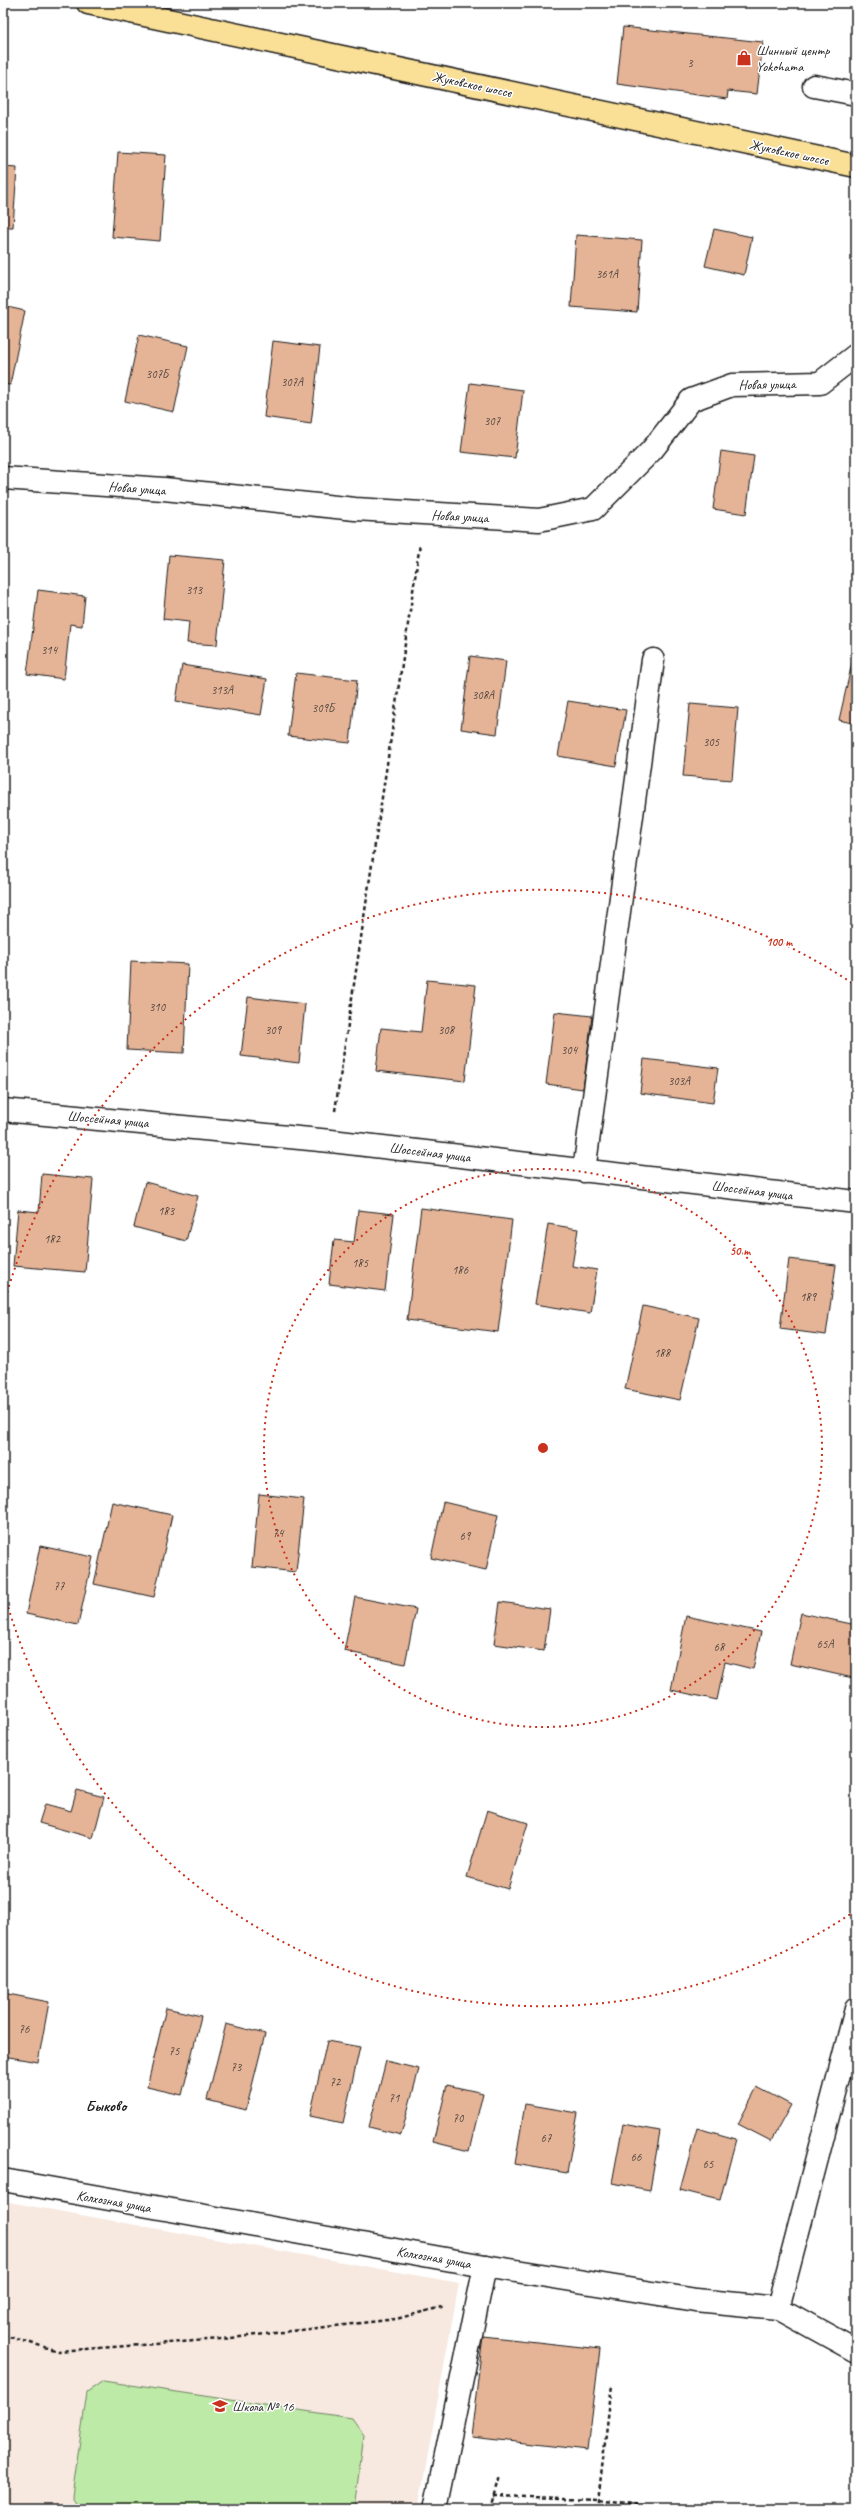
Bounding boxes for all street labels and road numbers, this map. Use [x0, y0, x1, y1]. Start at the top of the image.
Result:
street label: Жуковское шоссе [431, 68, 515, 102]
street label: Жуковское шоссе [748, 136, 832, 170]
street label: Новая улица [738, 375, 797, 393]
street label: Новая улица [108, 478, 167, 499]
street label: Новая улица [431, 507, 490, 527]
street label: Шоссейная улица [67, 1107, 151, 1132]
street label: Шоссейная улица [388, 1139, 473, 1166]
street label: Шоссейная улица [710, 1177, 795, 1204]
street label: Колхозная улица [75, 2187, 153, 2217]
street label: Колхозная улица [395, 2243, 473, 2273]

